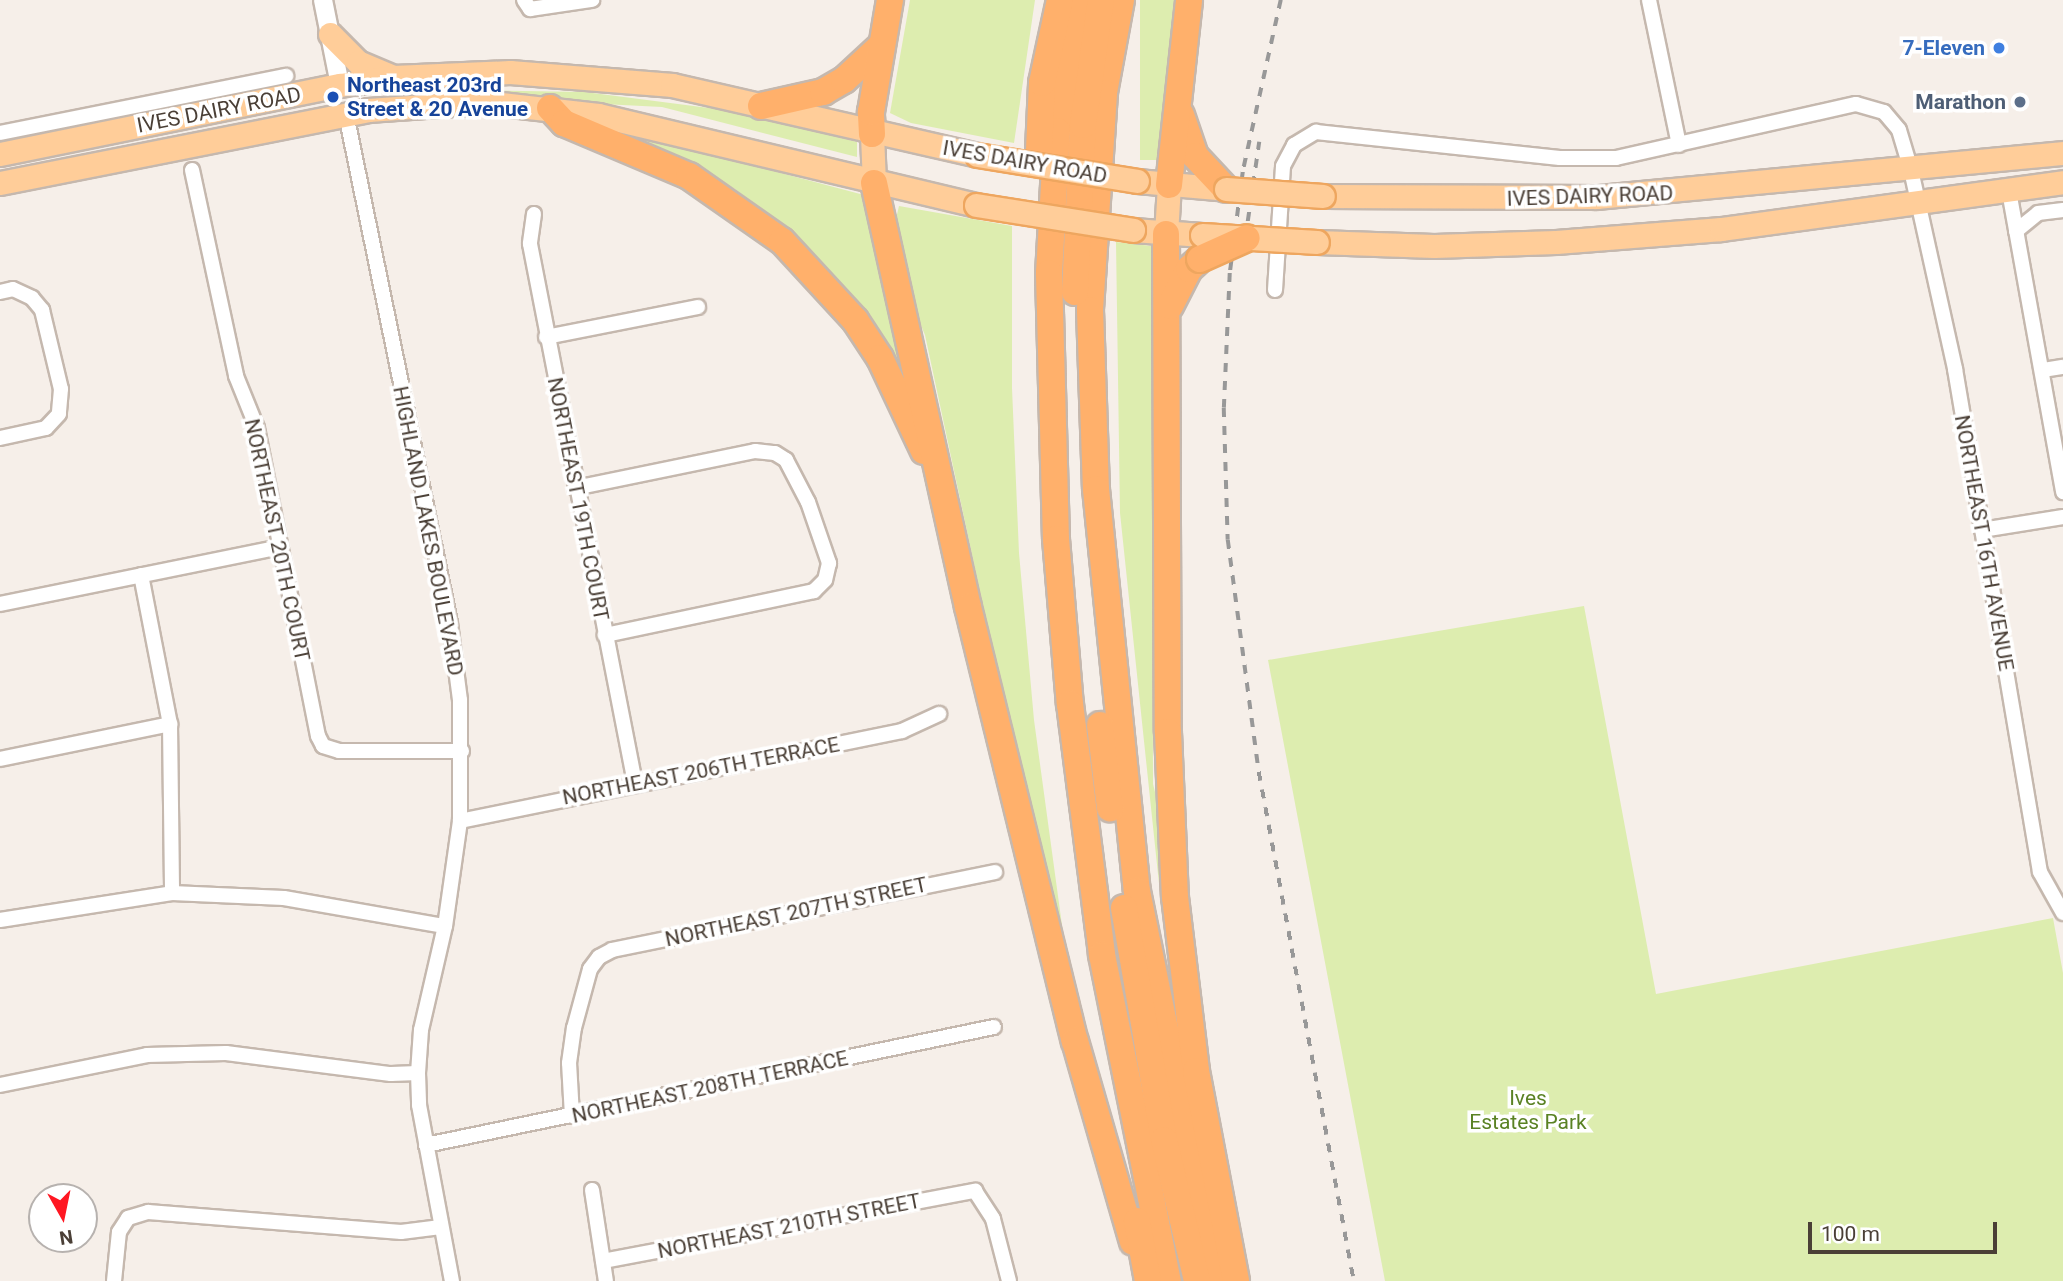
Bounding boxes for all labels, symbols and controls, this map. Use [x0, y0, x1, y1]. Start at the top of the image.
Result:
place label: 7-Eleven [1902, 35, 1985, 61]
marker: 7-Eleven [1991, 40, 2007, 56]
place label: Northeast 203rd Street & 20 Avenue [347, 72, 528, 122]
street label: IVES DAIRY ROAD [135, 82, 303, 138]
marker: Northeast 203rd Street & 20 Avenue [325, 89, 341, 105]
place label: Marathon [1915, 89, 2006, 115]
marker: Marathon [2012, 94, 2028, 110]
street label: IVES DAIRY ROAD [941, 135, 1109, 189]
street label: IVES DAIRY ROAD [1506, 181, 1674, 211]
street label: NORTHEAST 19TH COURT [542, 375, 614, 623]
street label: HIGHLAND LAKES BOULEVARD [388, 384, 468, 678]
street label: NORTHEAST 16TH AVENUE [1949, 413, 2019, 673]
street label: NORTHEAST 20TH COURT [239, 416, 315, 664]
street label: NORTHEAST 206TH TERRACE [560, 732, 842, 810]
street label: NORTHEAST 207TH STREET [663, 872, 929, 952]
street label: NORTHEAST 208TH TERRACE [569, 1045, 851, 1129]
park label: Ives Estates Park [1469, 1085, 1587, 1135]
north arrow [28, 1183, 98, 1253]
street label: NORTHEAST 210TH STREET [655, 1188, 923, 1264]
scale bar [1811, 1208, 2000, 1252]
text: 100 m [1821, 1222, 1880, 1246]
text: N [58, 1225, 74, 1250]

